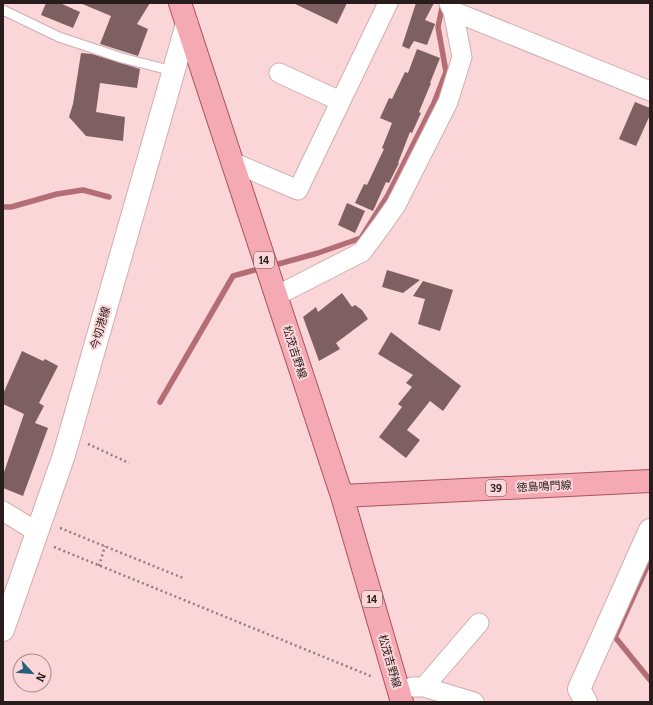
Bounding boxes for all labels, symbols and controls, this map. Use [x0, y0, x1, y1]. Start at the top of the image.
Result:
road number: 14 [254, 252, 274, 268]
street label: 今切港線 [88, 305, 113, 351]
street label: 松茂吉野線 [280, 324, 309, 380]
street label: 徳島鳴門線 [516, 479, 572, 494]
road number: 39 [486, 480, 506, 496]
road number: 14 [362, 591, 382, 607]
street label: 松茂吉野線 [376, 633, 403, 689]
north arrow [12, 653, 52, 693]
text: N [33, 670, 48, 684]

